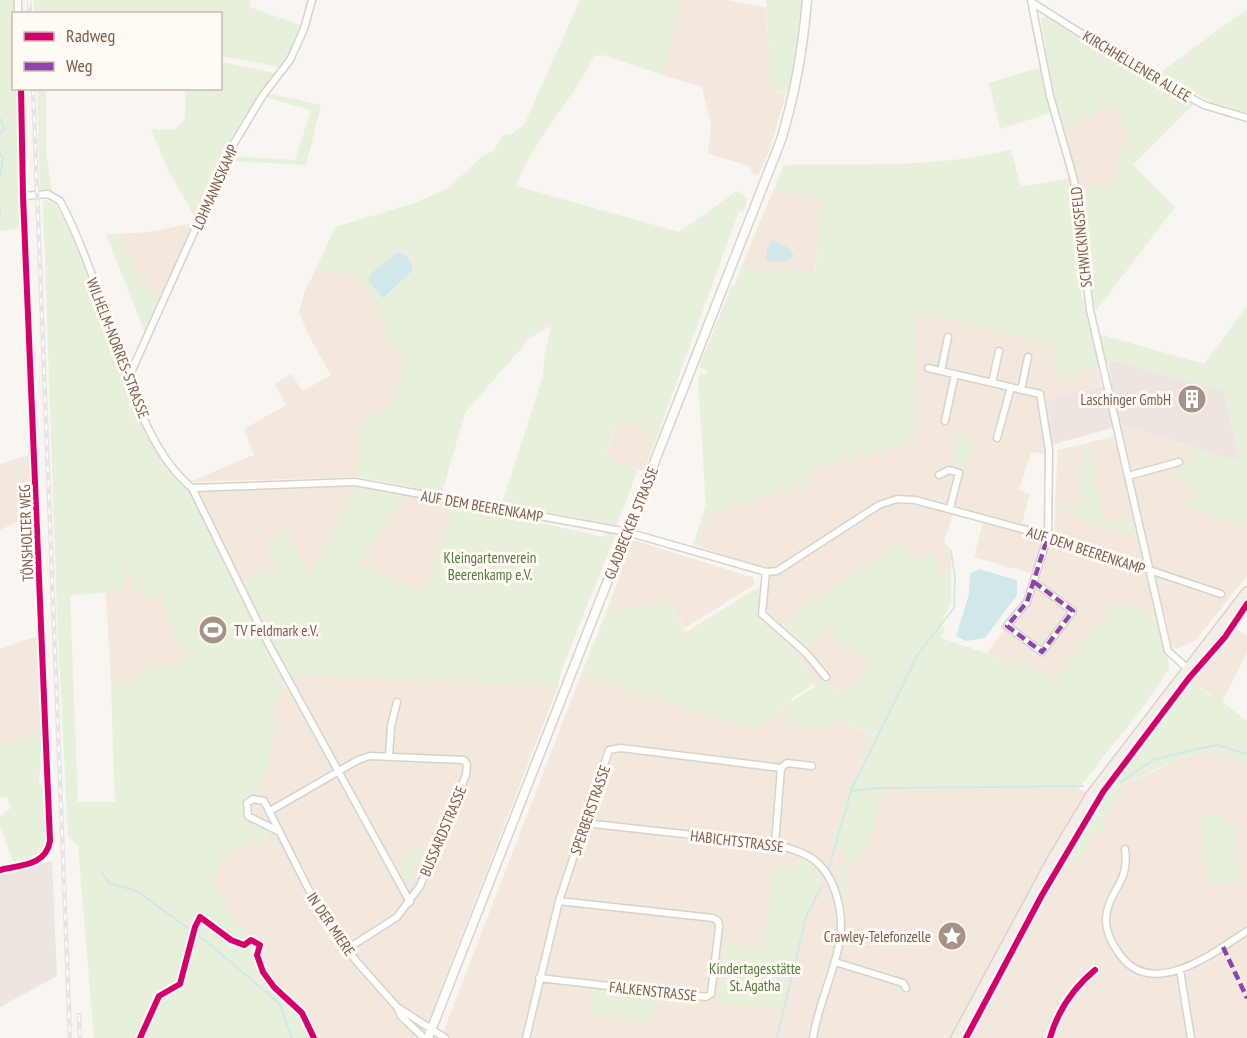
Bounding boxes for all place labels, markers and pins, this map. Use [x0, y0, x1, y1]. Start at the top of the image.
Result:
building icon: Laschinger GmbH [1176, 383, 1208, 415]
place label: Laschinger GmbH [1080, 390, 1171, 409]
sports icon: TV Feldmark e.V. [197, 614, 229, 646]
place label: TV Feldmark e.V. [234, 621, 319, 640]
place icon: Crawley-Telefonzelle [936, 920, 968, 952]
place label: Crawley-Telefonzelle [824, 927, 931, 946]

